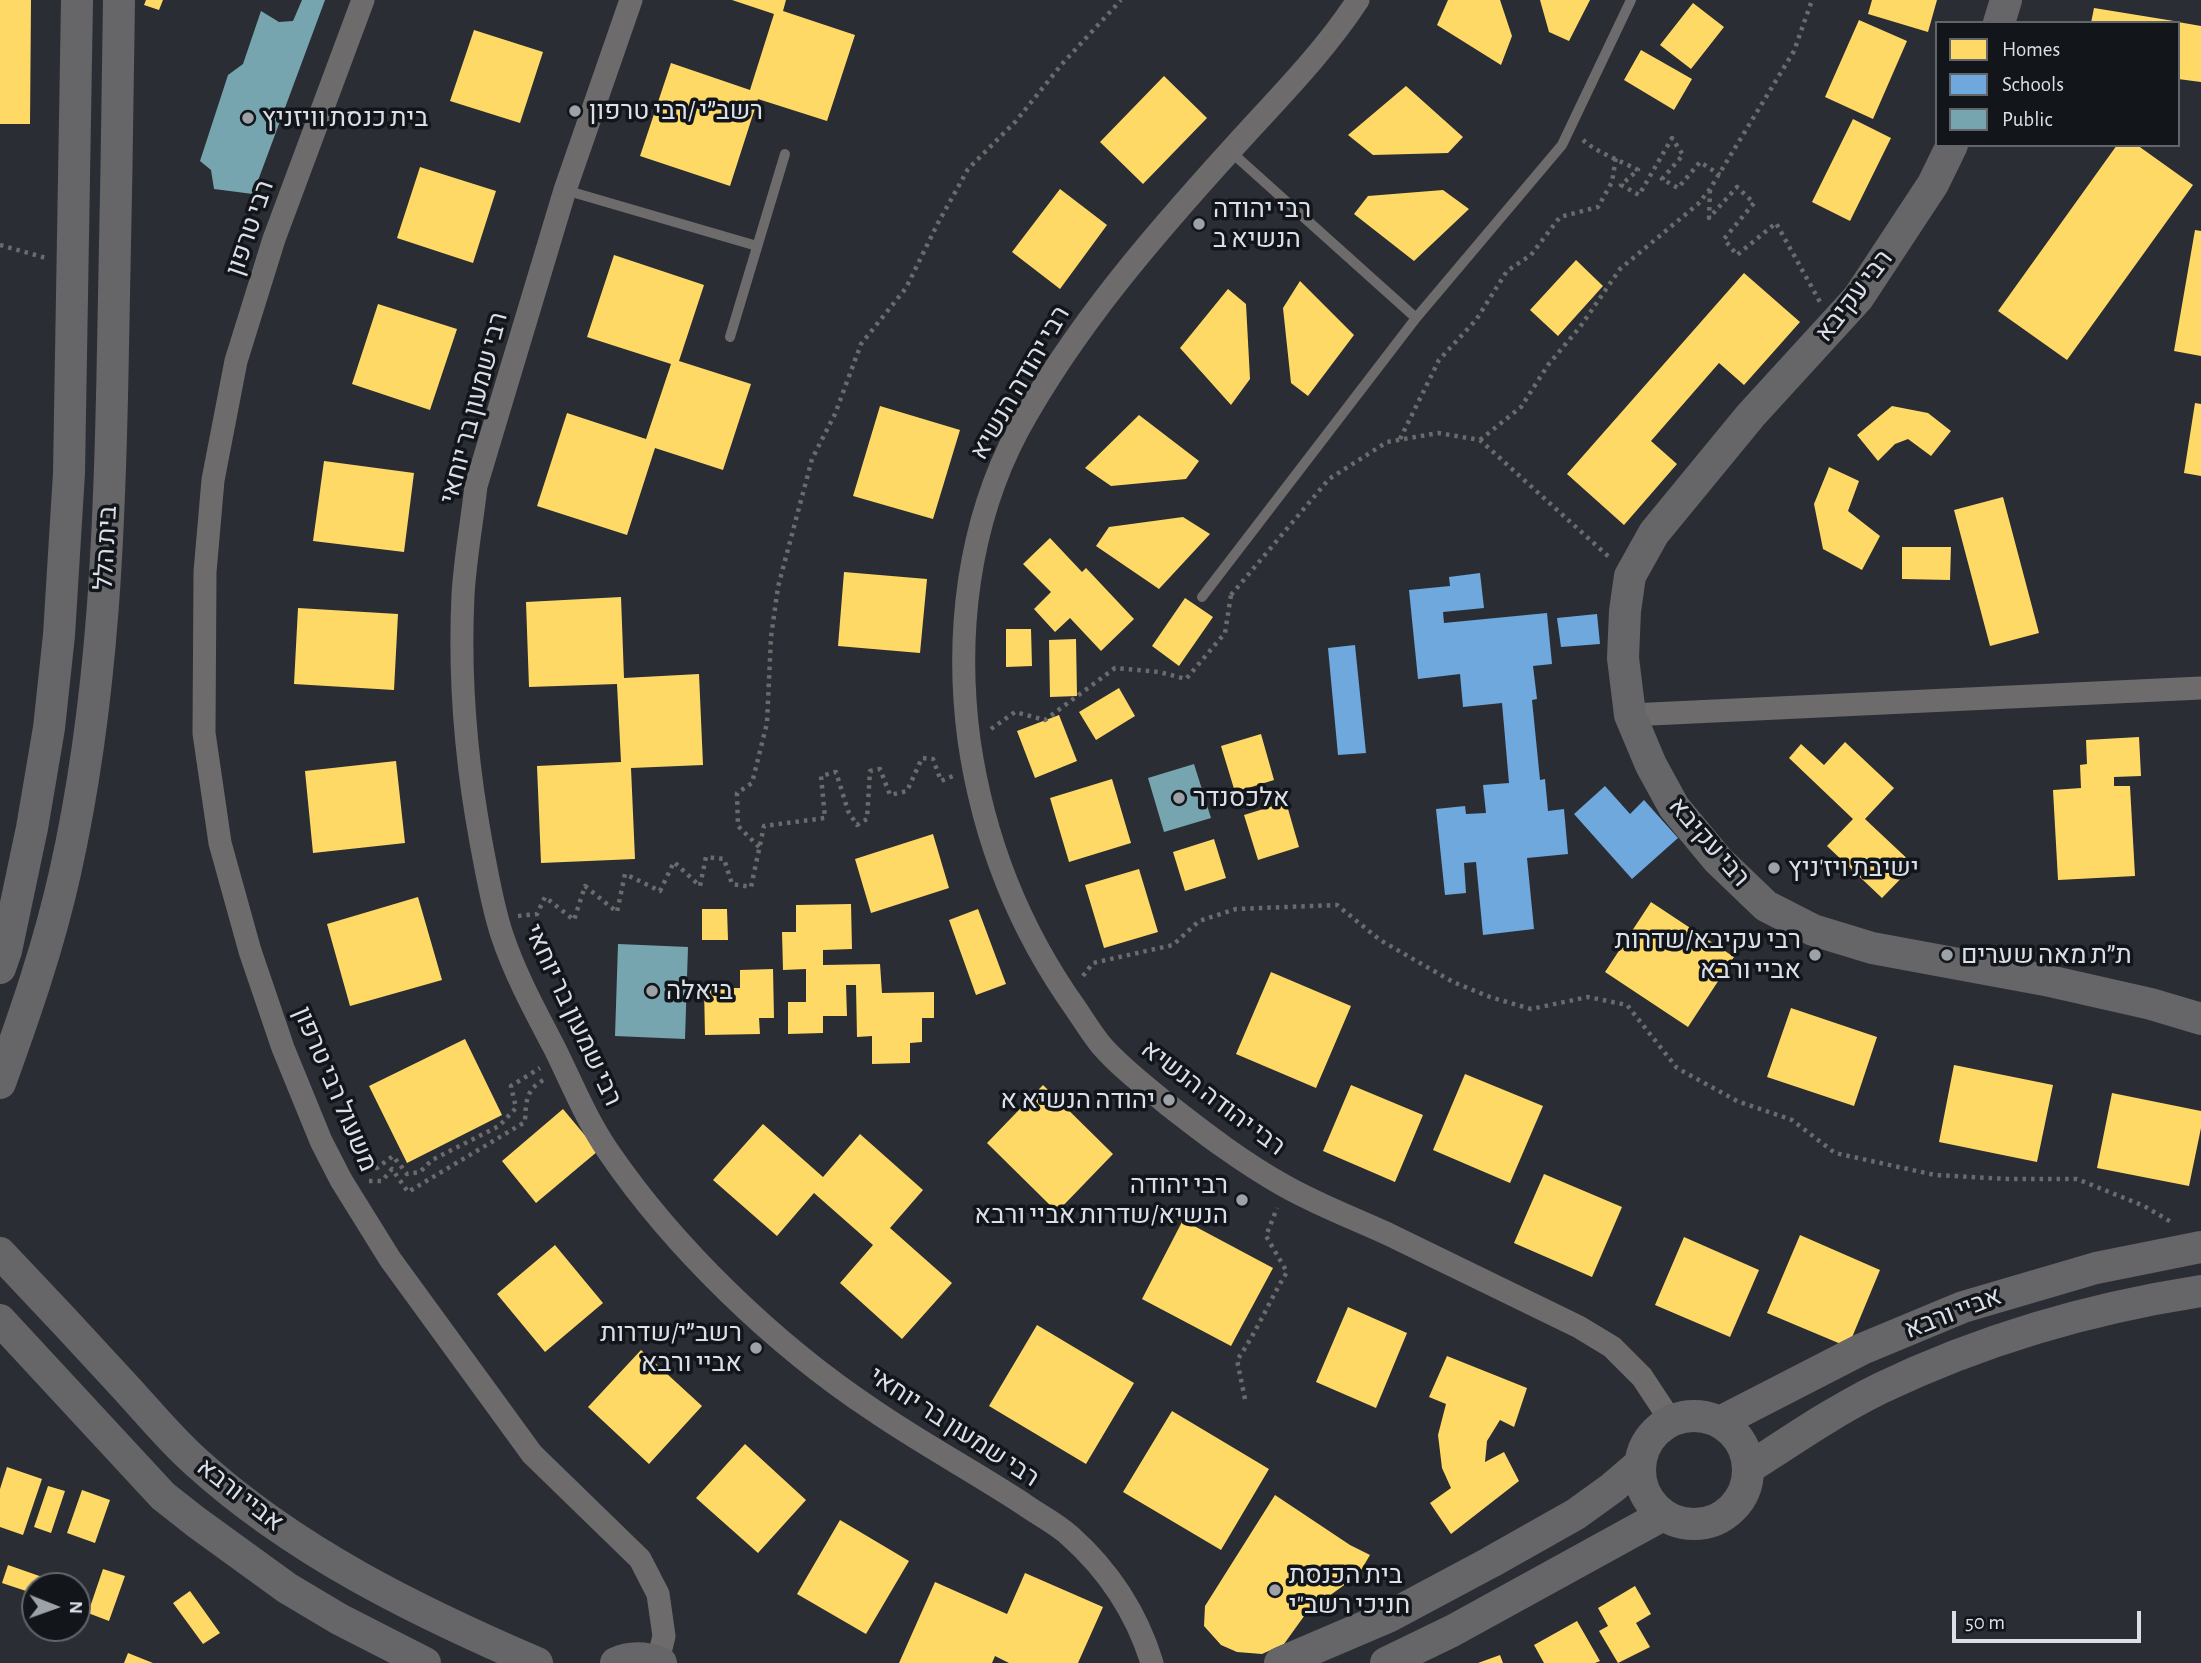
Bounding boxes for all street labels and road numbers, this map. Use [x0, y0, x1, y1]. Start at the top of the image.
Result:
street label: רבי טרפון [219, 176, 281, 280]
street label: רבי עקיבא [1808, 244, 1900, 348]
street label: רבי יהודה הנשיא [963, 301, 1077, 465]
street label: רבי שמעון בר יוחאי [433, 309, 515, 507]
street label: בית הלל [88, 505, 124, 591]
street label: רבי עקיבא [1662, 791, 1756, 893]
street label: רבי שמעון בר יוחאי [517, 919, 629, 1111]
street label: משעול רבי טרפון [286, 1002, 384, 1176]
street label: רבי יהודה הנשיא [1135, 1034, 1291, 1162]
street label: אביי ורבא [1900, 1280, 2006, 1346]
street label: רבי שמעון בר יוחאי [863, 1360, 1045, 1494]
street label: אביי ורבא [191, 1452, 289, 1538]

